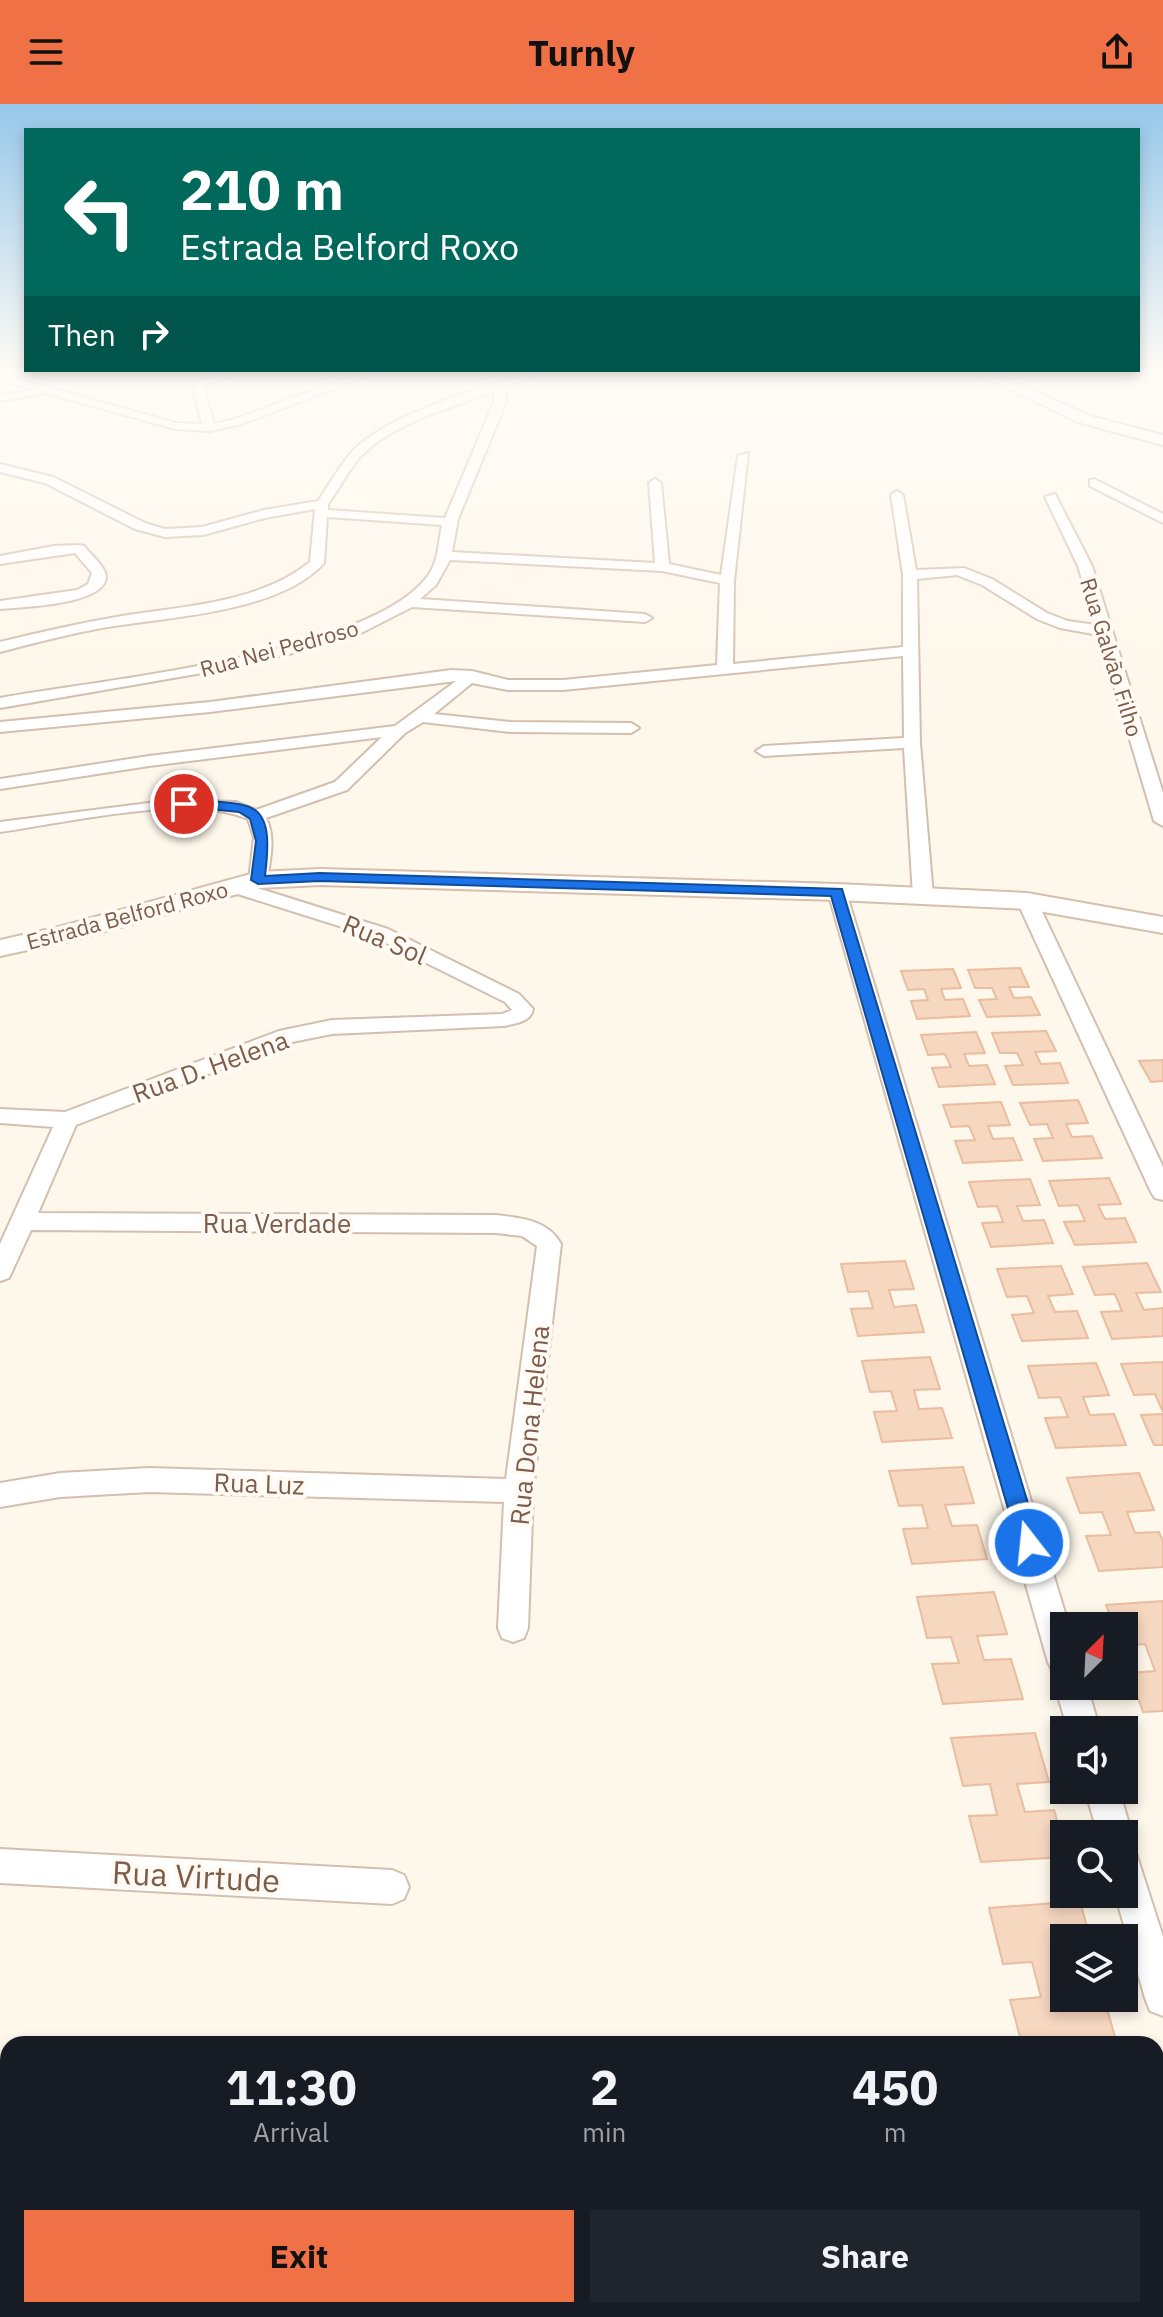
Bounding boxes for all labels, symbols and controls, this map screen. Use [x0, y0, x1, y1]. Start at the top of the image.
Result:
text: Turnly [528, 29, 635, 76]
icon: menu [24, 30, 68, 74]
icon: share [1095, 30, 1139, 74]
text: 210 m [180, 153, 344, 225]
icon: left [48, 160, 152, 264]
text: Estrada Belford Roxo [180, 223, 519, 270]
icon: right [132, 312, 176, 356]
text: Then [48, 315, 116, 354]
street label: Rua Galvão Filho [1074, 574, 1150, 740]
street label: Rua Nei Pedroso [197, 613, 361, 683]
pin [150, 770, 218, 838]
icon: arrive [162, 782, 206, 826]
street label: Estrada Belford Roxo [23, 874, 231, 956]
street label: Rua Sol [338, 906, 432, 972]
street label: Rua D. Helena [127, 1022, 293, 1110]
street label: Rua Verdade [203, 1206, 351, 1240]
street label: Rua Dona Helena [502, 1323, 556, 1527]
street label: Rua Luz [213, 1464, 305, 1502]
position arrow [987, 1501, 1071, 1585]
north arrow [1050, 1612, 1138, 1700]
map controls [1050, 1612, 1138, 2012]
button: sound [1050, 1716, 1138, 1804]
button: search [1050, 1820, 1138, 1908]
street label: Rua Virtude [111, 1851, 281, 1901]
button: layers [1050, 1924, 1138, 2012]
text: 11:30 [226, 2056, 357, 2118]
text: 2 [590, 2056, 619, 2118]
text: 450 [852, 2056, 938, 2118]
text: Arrival [253, 2115, 329, 2149]
text: min [582, 2115, 626, 2149]
text: m [884, 2115, 906, 2149]
button: Exit [24, 2210, 574, 2302]
button: Share [590, 2210, 1140, 2302]

